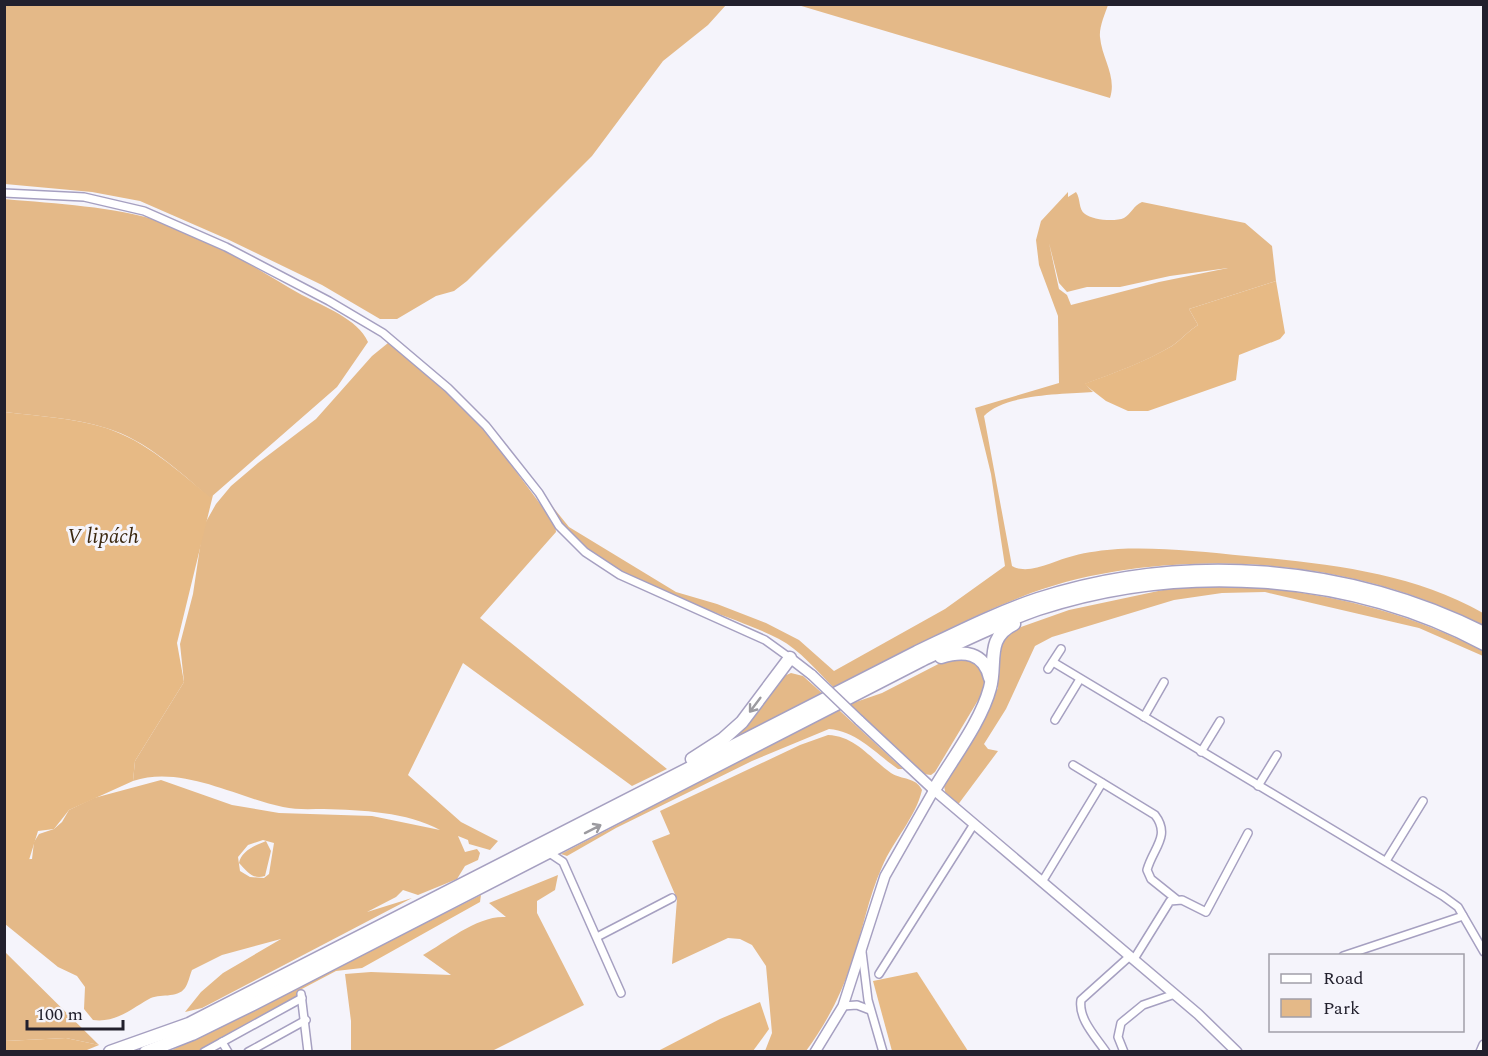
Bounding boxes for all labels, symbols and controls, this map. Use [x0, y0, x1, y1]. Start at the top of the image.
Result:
park label: V lipách [67, 521, 139, 553]
one-way arrow [749, 697, 762, 713]
one-way arrow [584, 823, 602, 835]
legend [1269, 954, 1464, 1032]
text: Road [1323, 965, 1364, 992]
scale bar [27, 993, 123, 1031]
text: Park [1323, 995, 1360, 1022]
text: 100 m [36, 1001, 83, 1028]

